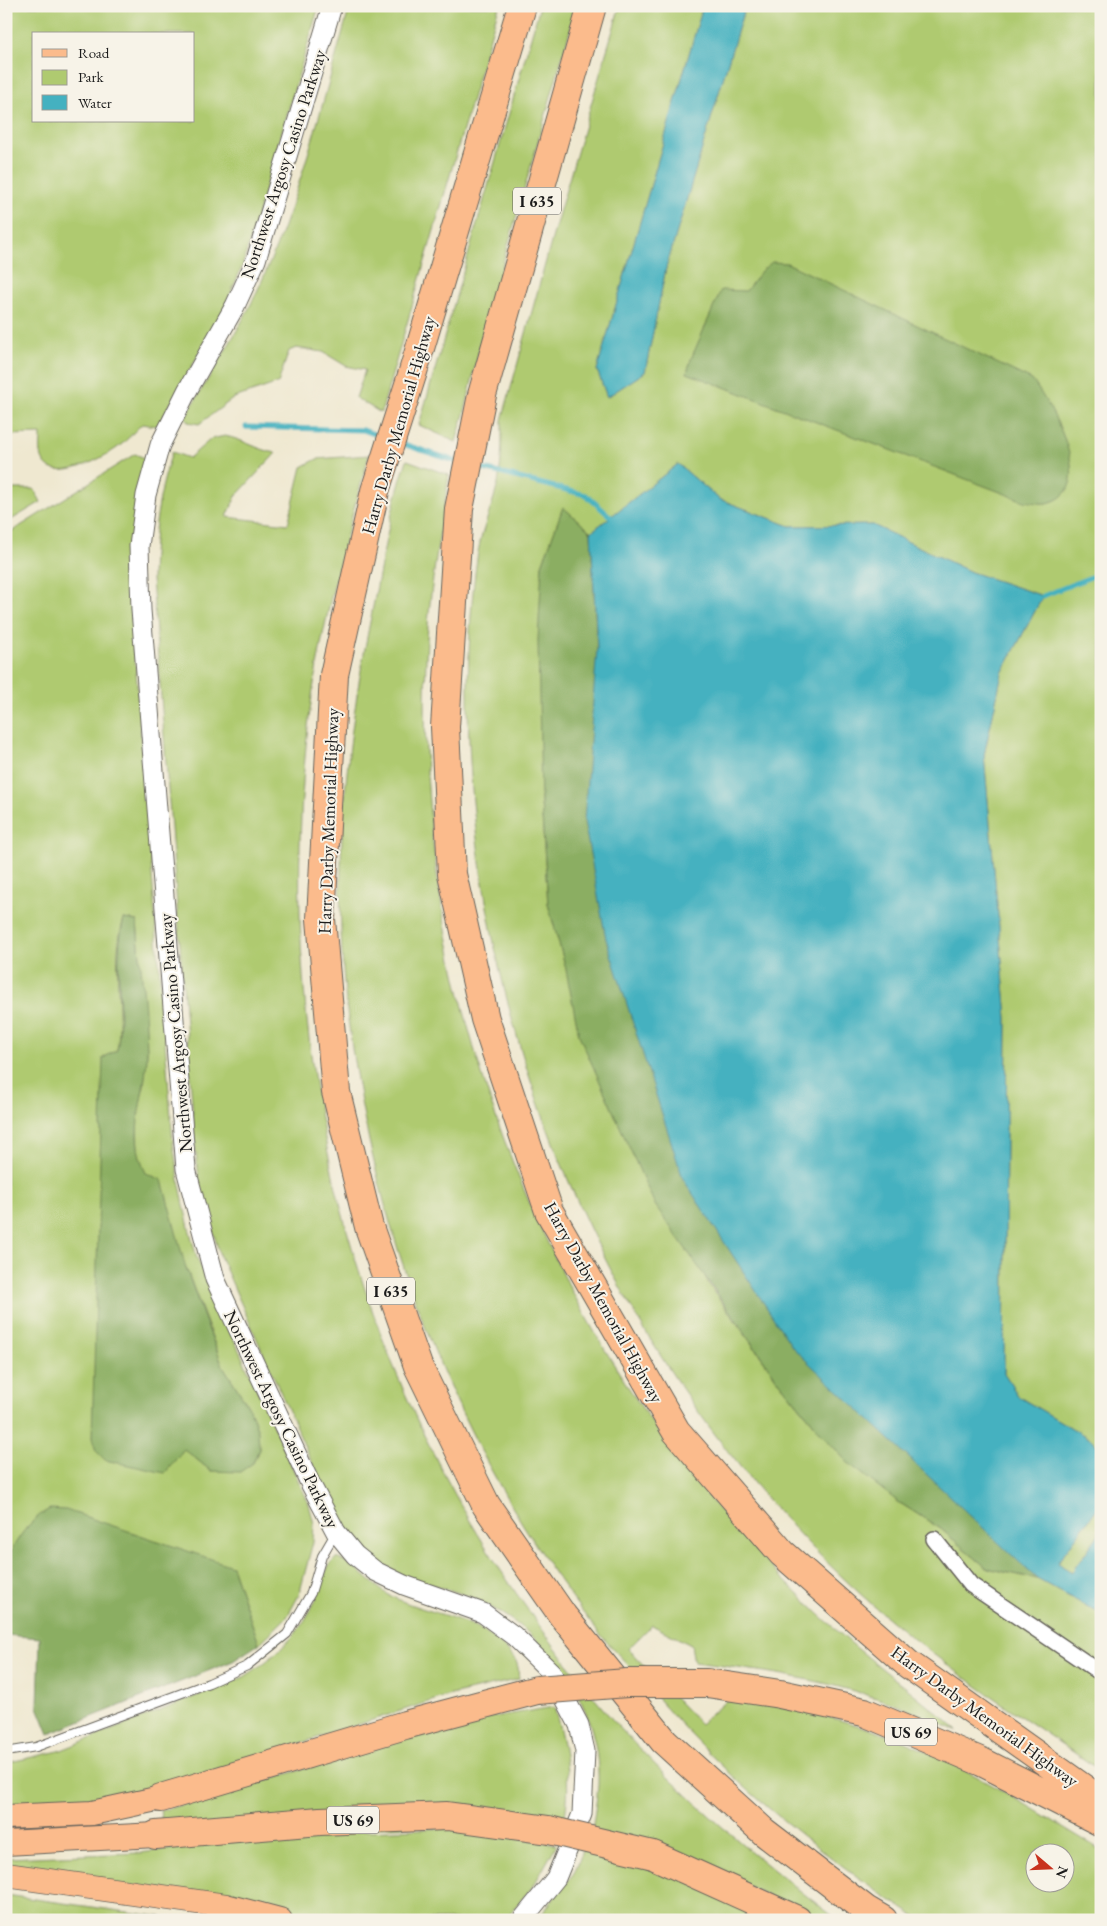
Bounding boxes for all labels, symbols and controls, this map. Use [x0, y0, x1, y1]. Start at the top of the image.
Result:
legend [32, 32, 195, 122]
text: Road [78, 43, 110, 62]
street label: Northwest Argosy Casino Parkway [235, 46, 331, 282]
text: Park [78, 67, 105, 86]
text: Water [78, 93, 112, 112]
road number: I 635 [513, 188, 561, 215]
street label: Harry Darby Memorial Highway [356, 313, 440, 537]
street label: Harry Darby Memorial Highway [313, 707, 343, 934]
street label: Northwest Argosy Casino Parkway [153, 912, 197, 1153]
street label: Harry Darby Memorial Highway [539, 1197, 669, 1407]
road number: I 635 [367, 1278, 415, 1304]
street label: Northwest Argosy Casino Parkway [219, 1306, 345, 1532]
street label: Harry Darby Memorial Highway [887, 1640, 1083, 1792]
road number: US 69 [885, 1718, 937, 1745]
road number: US 69 [327, 1806, 379, 1834]
north arrow [1024, 1844, 1074, 1894]
text: N [1052, 1864, 1073, 1881]

